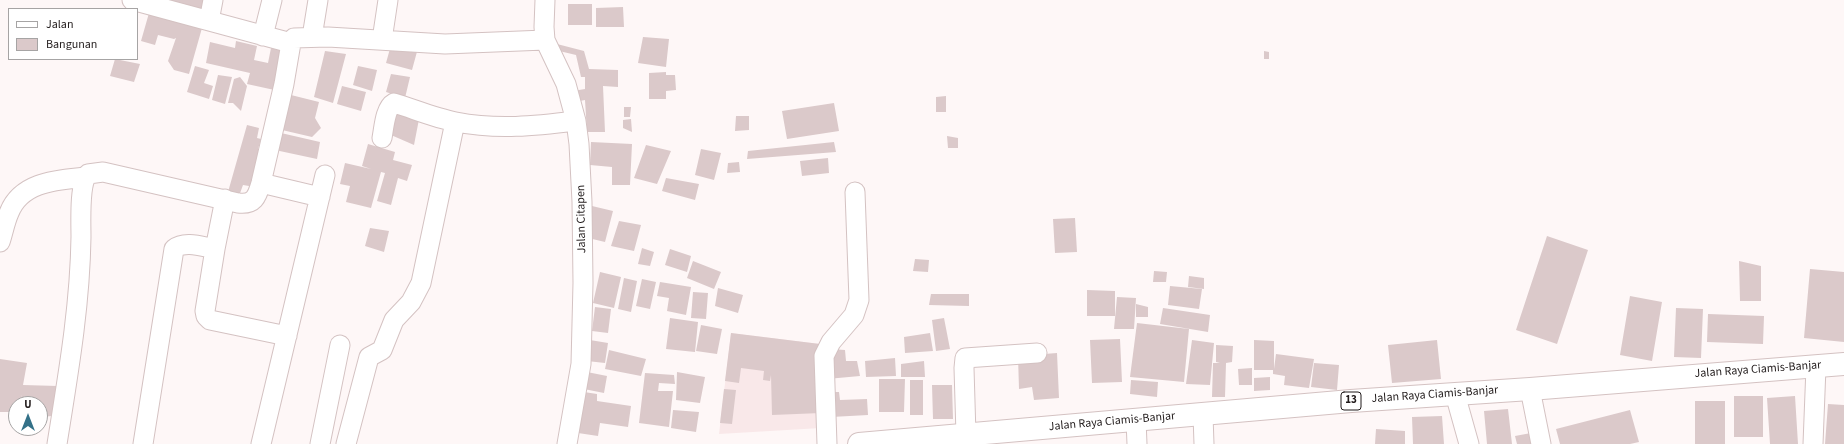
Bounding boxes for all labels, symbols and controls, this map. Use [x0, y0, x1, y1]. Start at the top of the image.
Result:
legend [8, 8, 138, 60]
text: Jalan [46, 16, 73, 33]
text: Bangunan [46, 36, 97, 53]
street label: Jalan Citapen [574, 185, 590, 253]
street label: Jalan Raya Ciamis-Banjar [1694, 358, 1822, 382]
street label: Jalan Raya Ciamis-Banjar [1371, 383, 1499, 407]
road number: 13 [1341, 392, 1361, 410]
north arrow [8, 396, 48, 436]
text: U [24, 397, 32, 412]
street label: Jalan Raya Ciamis-Banjar [1048, 409, 1176, 435]

